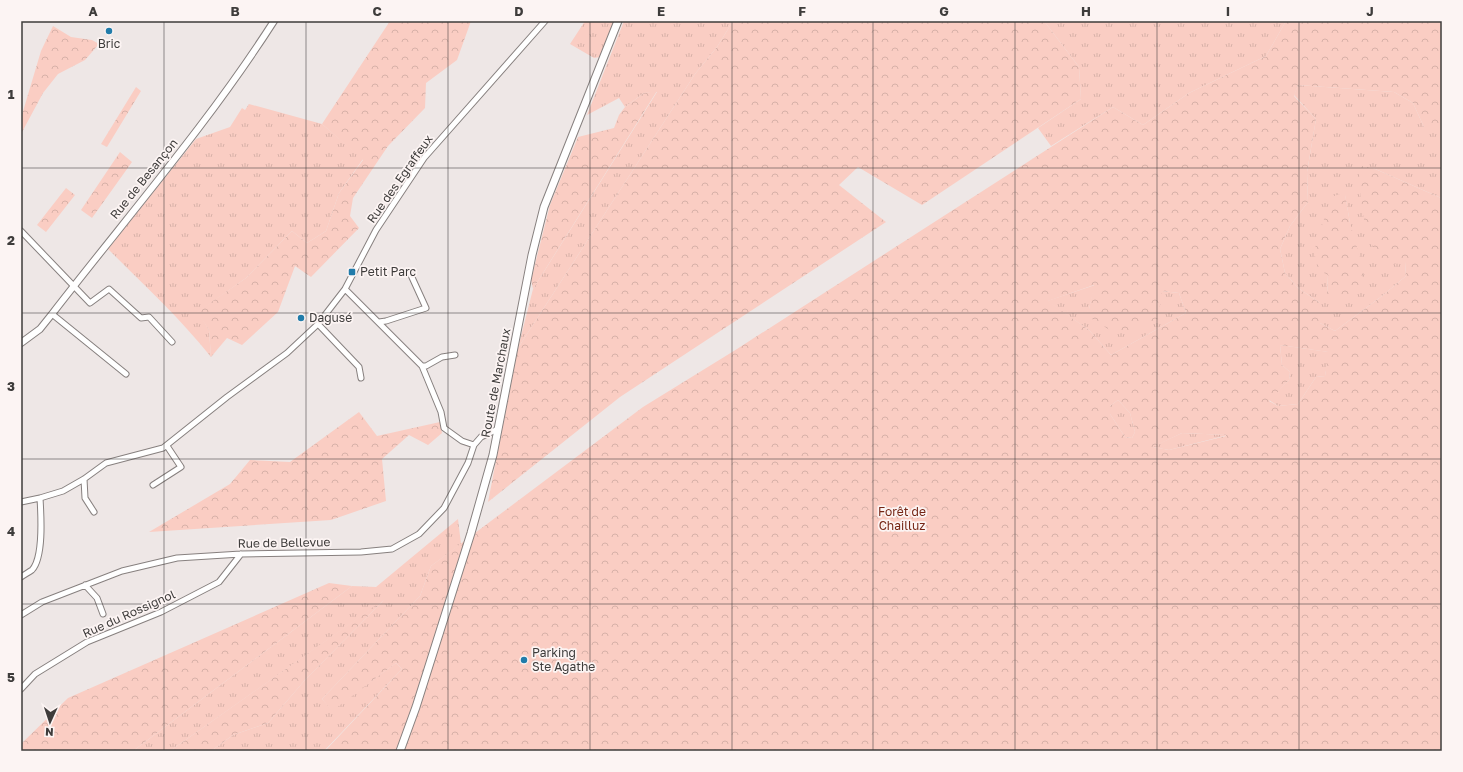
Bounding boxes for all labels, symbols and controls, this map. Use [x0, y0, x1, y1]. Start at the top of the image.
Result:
text: A [88, 3, 98, 19]
text: B [230, 3, 240, 19]
text: C [372, 3, 382, 19]
text: D [514, 3, 524, 19]
text: E [657, 3, 665, 19]
text: F [798, 3, 806, 19]
text: G [939, 3, 949, 19]
text: H [1081, 3, 1091, 19]
text: I [1226, 3, 1230, 19]
text: J [1366, 3, 1374, 19]
marker: Bric [104, 26, 114, 36]
place label: Bric [98, 36, 121, 51]
text: 1 [8, 86, 15, 102]
street label: Rue des Egraffeux [364, 131, 436, 226]
street label: Rue de Besançon [107, 135, 181, 222]
text: 2 [7, 232, 15, 248]
place label: Petit Parc [360, 264, 417, 279]
marker: Petit Parc [347, 267, 357, 277]
place label: Dagusé [309, 310, 352, 325]
marker: Dagusé [296, 313, 306, 323]
street label: Route de Marchaux [478, 327, 514, 439]
text: 3 [7, 378, 15, 394]
park label: Forêt de Chailluz [878, 504, 926, 533]
text: 4 [7, 523, 15, 539]
street label: Rue de Bellevue [238, 534, 331, 551]
street label: Rue du Rossignol [80, 586, 178, 641]
place label: Parking Ste Agathe [532, 645, 595, 674]
marker: Parking Ste Agathe [519, 655, 529, 665]
text: 5 [7, 669, 15, 685]
north arrow [30, 702, 70, 742]
text: N [45, 726, 54, 739]

